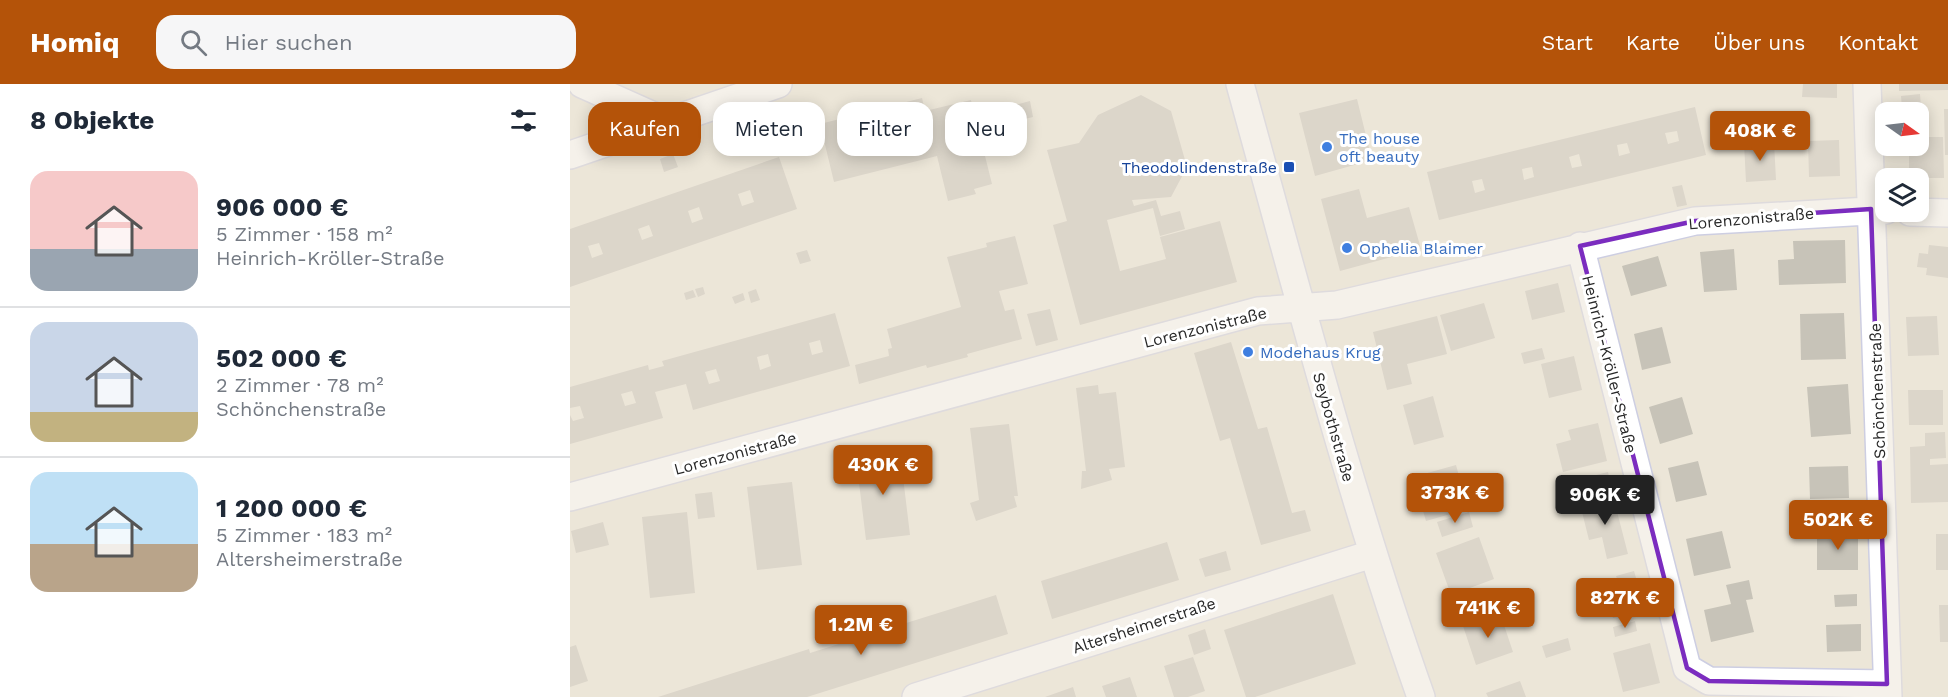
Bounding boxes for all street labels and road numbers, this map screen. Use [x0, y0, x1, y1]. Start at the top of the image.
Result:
street label: Lorenzonistraße [1687, 204, 1815, 233]
street label: Heinrich-Kröller-Straße [1578, 273, 1641, 455]
street label: Lorenzonistraße [1142, 303, 1269, 352]
street label: Schönchenstraße [1866, 323, 1889, 459]
street label: Seybothstraße [1309, 370, 1358, 484]
street label: Lorenzonistraße [672, 428, 799, 479]
street label: Altersheimerstraße [1070, 593, 1218, 658]

